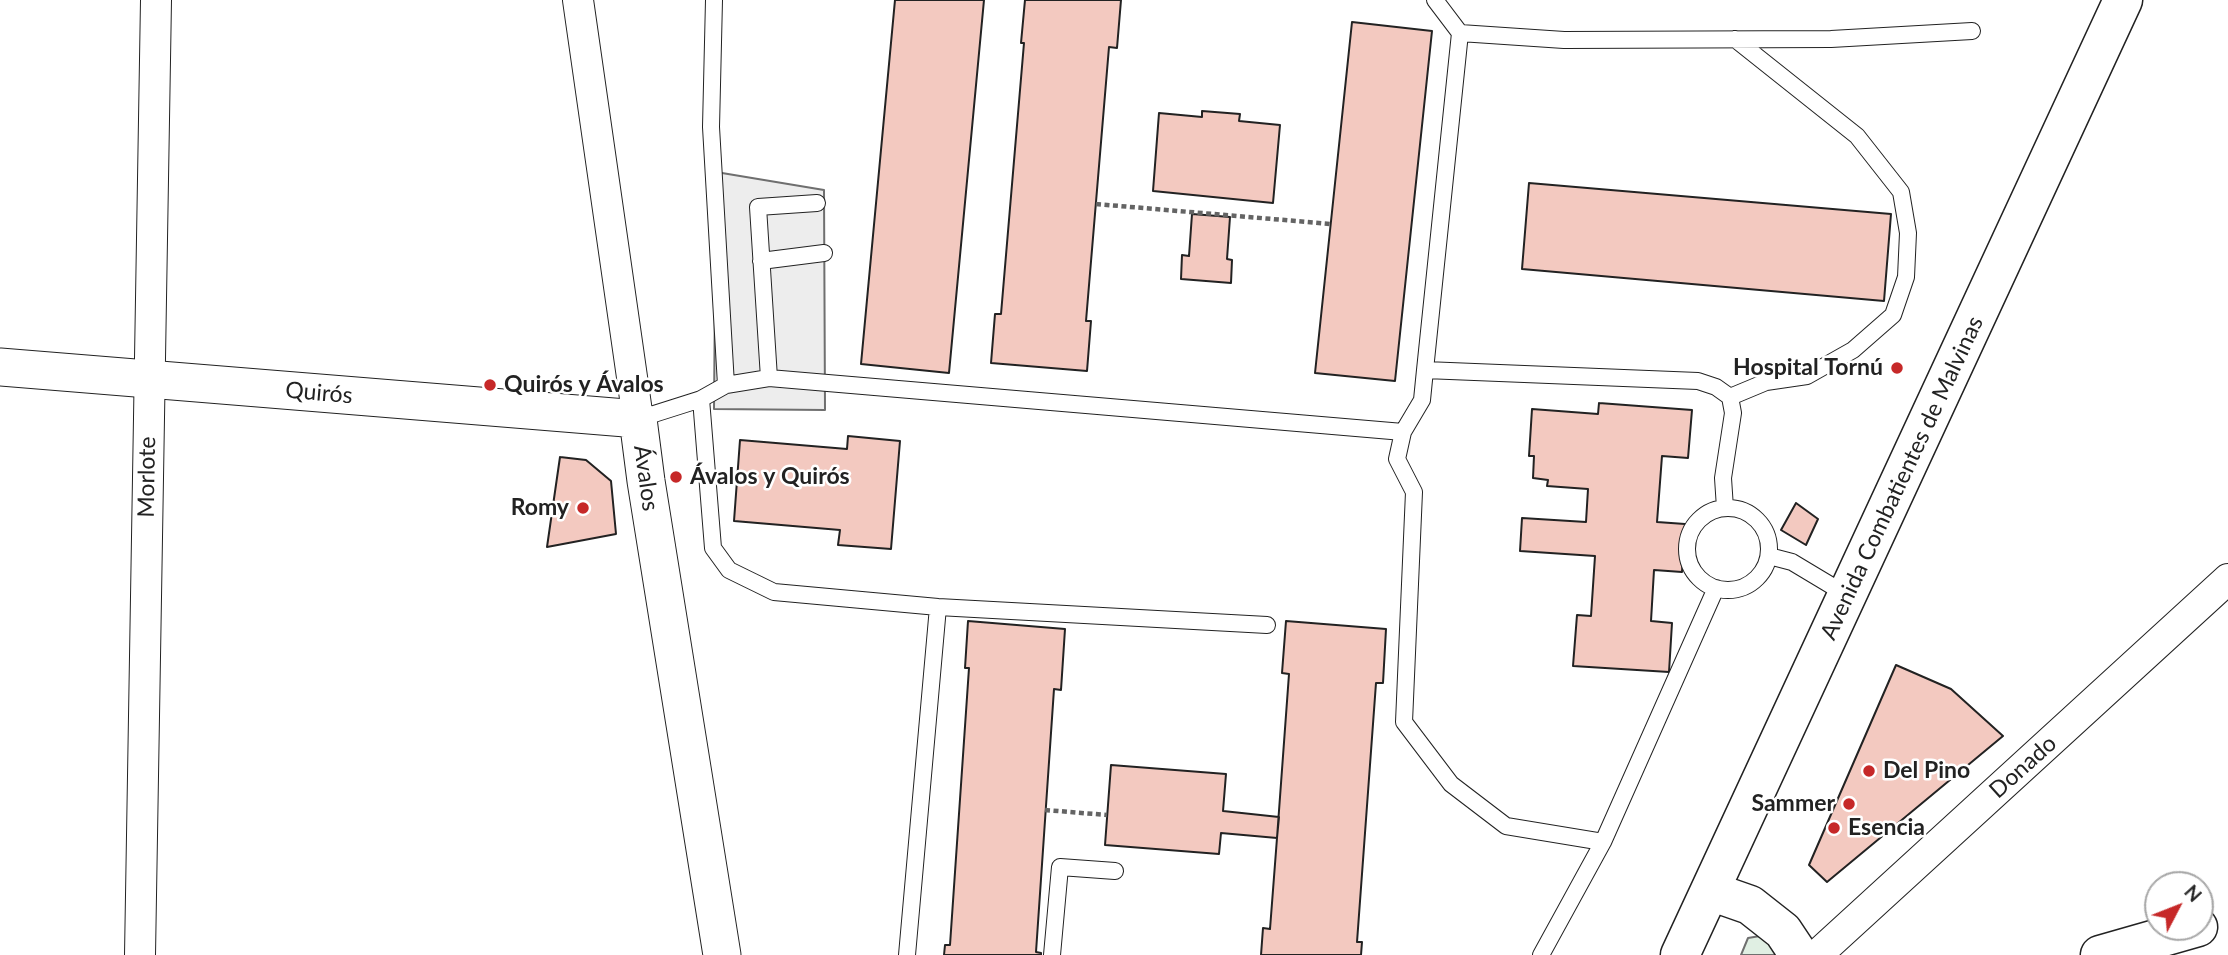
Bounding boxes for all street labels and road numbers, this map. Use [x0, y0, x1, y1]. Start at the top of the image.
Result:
street label: Avenida Combatientes de Malvinas [1815, 312, 1989, 644]
street label: Quirós [284, 376, 354, 410]
street label: Morlote [132, 436, 162, 518]
street label: Ávalos [628, 443, 664, 513]
street label: Donado [1984, 730, 2062, 804]

